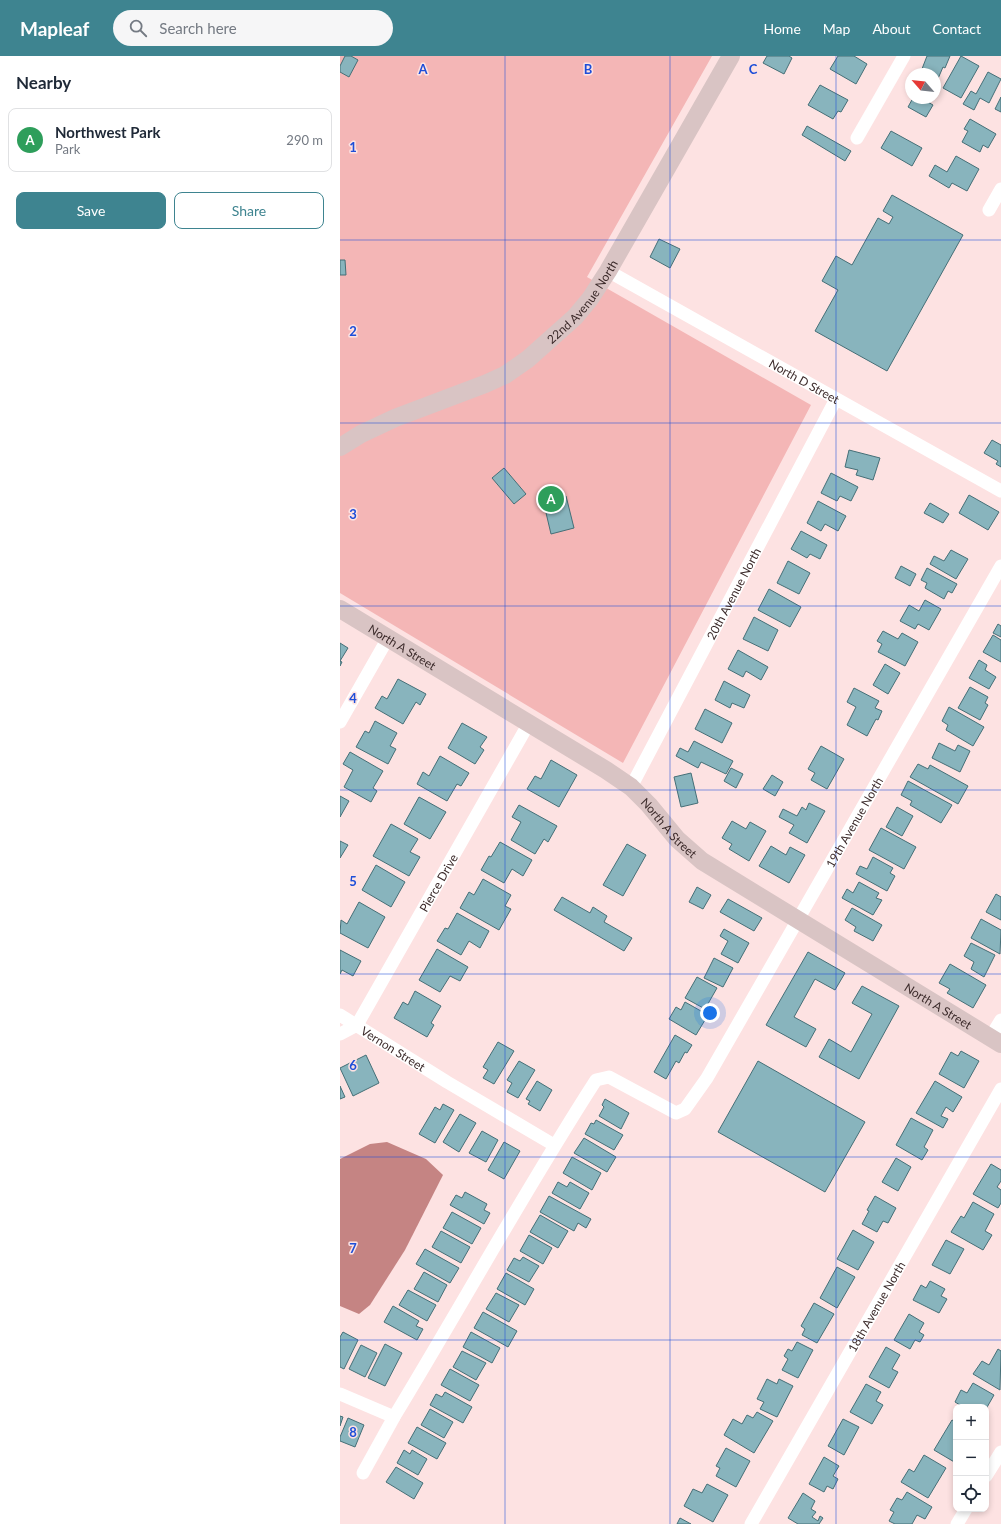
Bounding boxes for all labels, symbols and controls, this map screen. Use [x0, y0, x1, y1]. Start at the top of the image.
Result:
search box [113, 10, 393, 46]
text: Mapleaf [20, 17, 89, 40]
icon: search [127, 17, 149, 39]
text: Search here [159, 19, 237, 37]
text: Home [763, 20, 801, 37]
text: Map [823, 20, 850, 37]
text: About [872, 20, 910, 37]
text: Contact [932, 20, 981, 37]
text: A [417, 61, 428, 77]
text: B [584, 61, 593, 77]
text: C [749, 61, 758, 77]
north arrow [905, 68, 941, 104]
text: Nearby [16, 72, 71, 93]
text: Northwest Park [55, 123, 161, 141]
text: A [25, 132, 35, 148]
text: 290 m [286, 132, 323, 148]
text: 1 [349, 139, 357, 155]
text: Park [55, 141, 80, 157]
button: Save [16, 192, 166, 229]
button: Share [174, 192, 324, 229]
street label: 22nd Avenue North [544, 257, 620, 346]
text: 2 [349, 323, 357, 339]
street label: North D Street [767, 355, 843, 407]
pin: A [538, 484, 564, 514]
text: 3 [349, 506, 357, 522]
street label: 20th Avenue North [703, 545, 764, 642]
street label: North A Street [366, 621, 440, 673]
text: 4 [349, 690, 357, 706]
street label: 19th Avenue North [822, 774, 886, 870]
street label: North A Street [638, 794, 701, 861]
street label: Pierce Drive [416, 851, 460, 914]
text: 5 [349, 873, 357, 889]
street label: North A Street [902, 979, 975, 1032]
your location [700, 1003, 720, 1023]
street label: Vernon Street [359, 1023, 429, 1074]
text: 6 [349, 1057, 357, 1073]
text: 7 [349, 1240, 357, 1256]
street label: 18th Avenue North [844, 1259, 908, 1354]
map controls [953, 1404, 989, 1512]
button: + [953, 1404, 989, 1440]
text: 8 [349, 1424, 357, 1440]
button: − [953, 1440, 989, 1476]
button: locate [953, 1476, 989, 1512]

